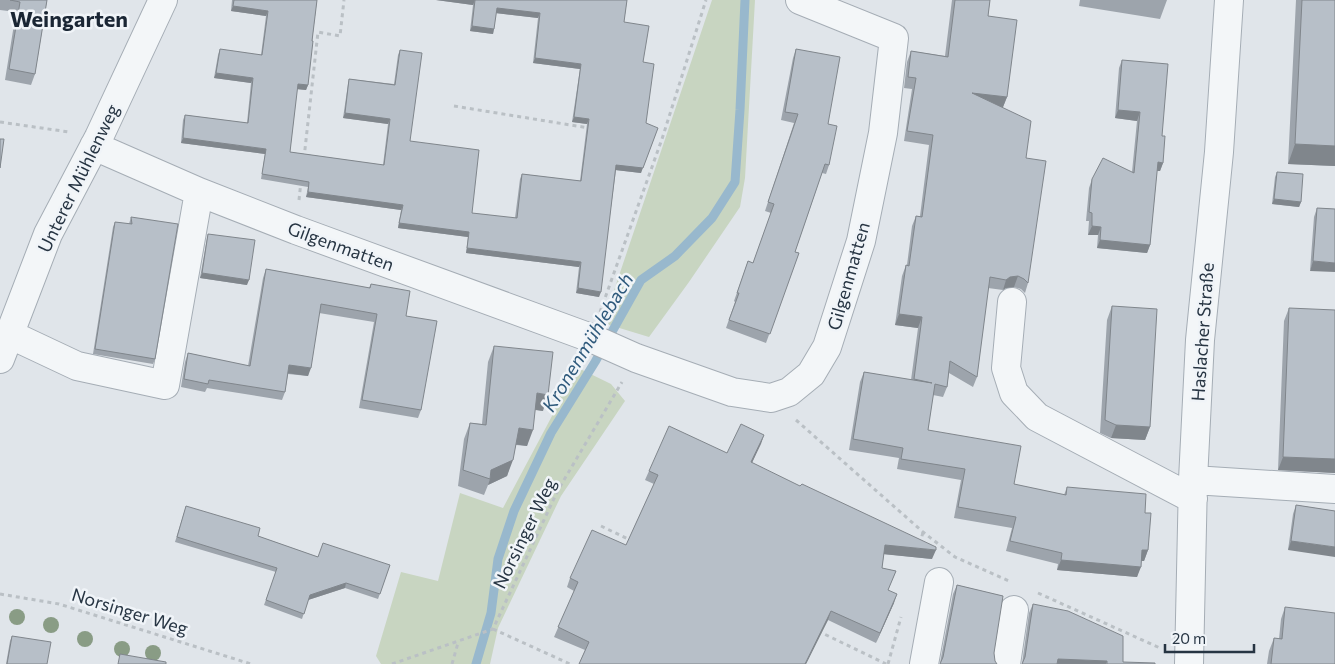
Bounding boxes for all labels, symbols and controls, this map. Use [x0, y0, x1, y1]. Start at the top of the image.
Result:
district label: Weingarten [10, 5, 128, 32]
street label: Unterer Mühlenweg [33, 100, 124, 256]
street label: Gilgenmatten [285, 217, 397, 275]
street label: Gilgenmatten [822, 219, 874, 333]
street label: Haslacher Straße [1186, 262, 1218, 402]
water label: Kronenmühlebach [537, 268, 637, 415]
street label: Norsinger Weg [488, 474, 560, 592]
street label: Norsinger Weg [69, 583, 191, 639]
scale bar [1165, 622, 1254, 654]
text: 20 m [1172, 629, 1206, 647]

